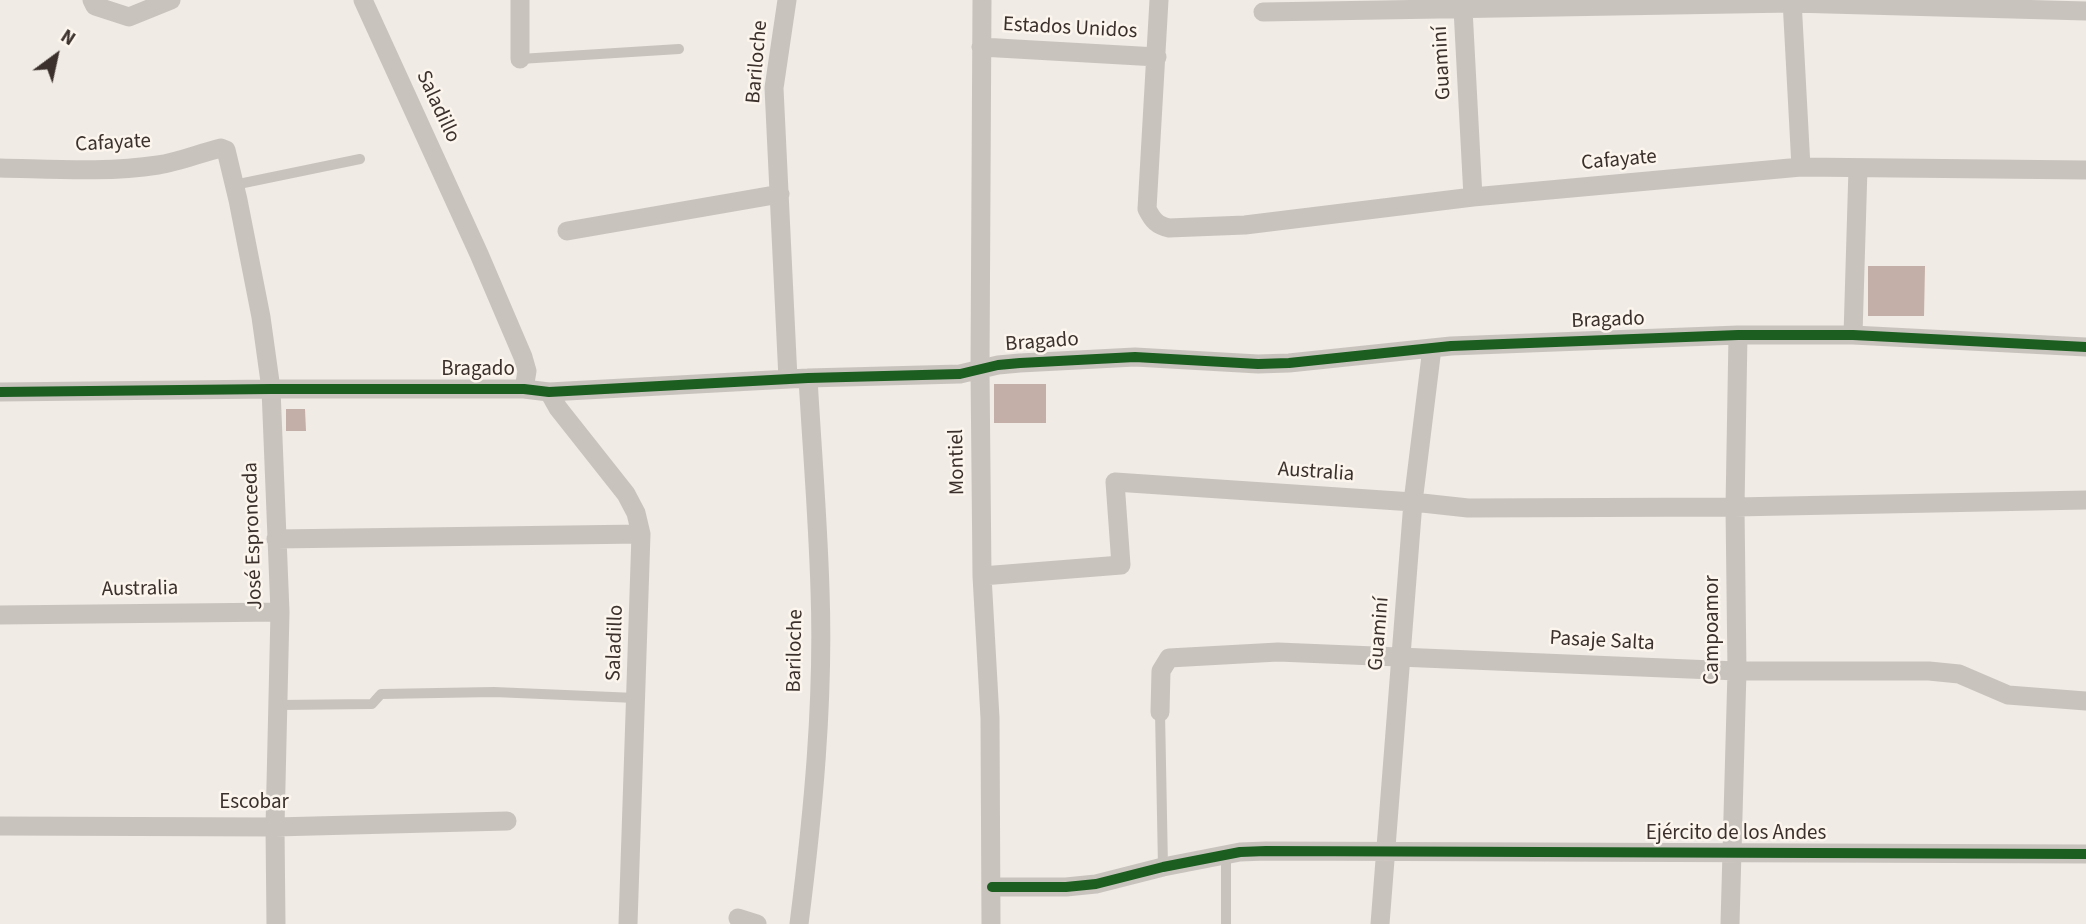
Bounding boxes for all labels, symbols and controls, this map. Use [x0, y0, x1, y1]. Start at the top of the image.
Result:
street label: Estados Unidos [1002, 13, 1138, 45]
street label: Bariloche [742, 19, 774, 105]
north arrow [21, 21, 91, 91]
text: N [55, 23, 80, 53]
street label: Guaminí [1428, 25, 1458, 101]
street label: Saladillo [409, 67, 465, 147]
street label: Cafayate [75, 129, 151, 159]
street label: Cafayate [1580, 145, 1658, 177]
street label: Bragado [1571, 307, 1645, 335]
street label: Bragado [1004, 328, 1080, 358]
street label: Bragado [441, 357, 515, 383]
street label: Montiel [945, 429, 971, 495]
street label: Australia [1277, 458, 1355, 488]
street label: José Espronceda [239, 462, 269, 610]
street label: Campoamor [1700, 575, 1726, 685]
street label: Australia [101, 577, 179, 603]
street label: Guaminí [1364, 596, 1396, 672]
street label: Saladillo [602, 604, 630, 682]
street label: Bariloche [783, 609, 809, 693]
street label: Pasaje Salta [1549, 627, 1655, 657]
street label: Escobar [219, 790, 289, 816]
street label: Ejército de los Andes [1646, 821, 1826, 847]

